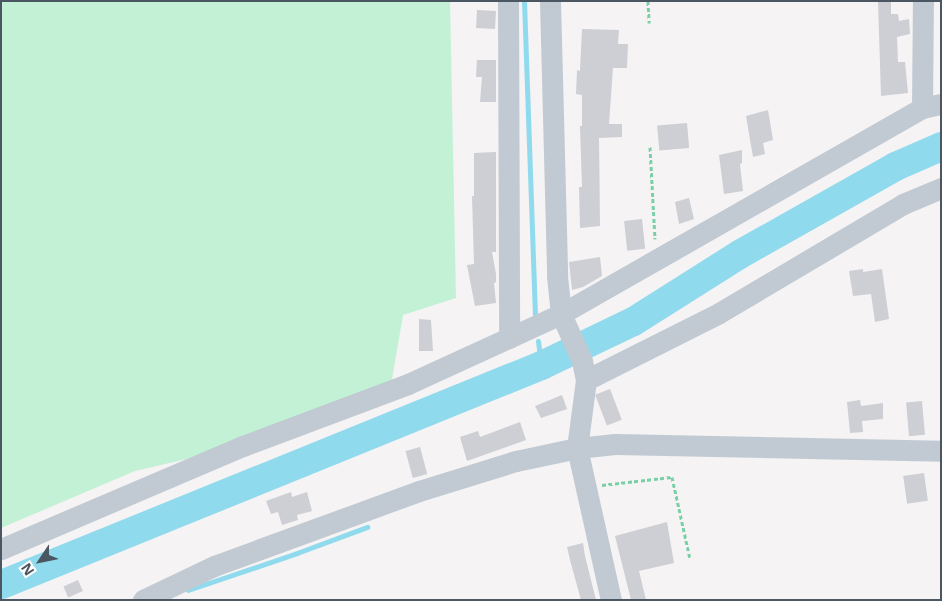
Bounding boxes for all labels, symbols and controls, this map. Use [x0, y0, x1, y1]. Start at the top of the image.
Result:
north arrow [15, 536, 65, 586]
text: N [16, 560, 38, 580]

